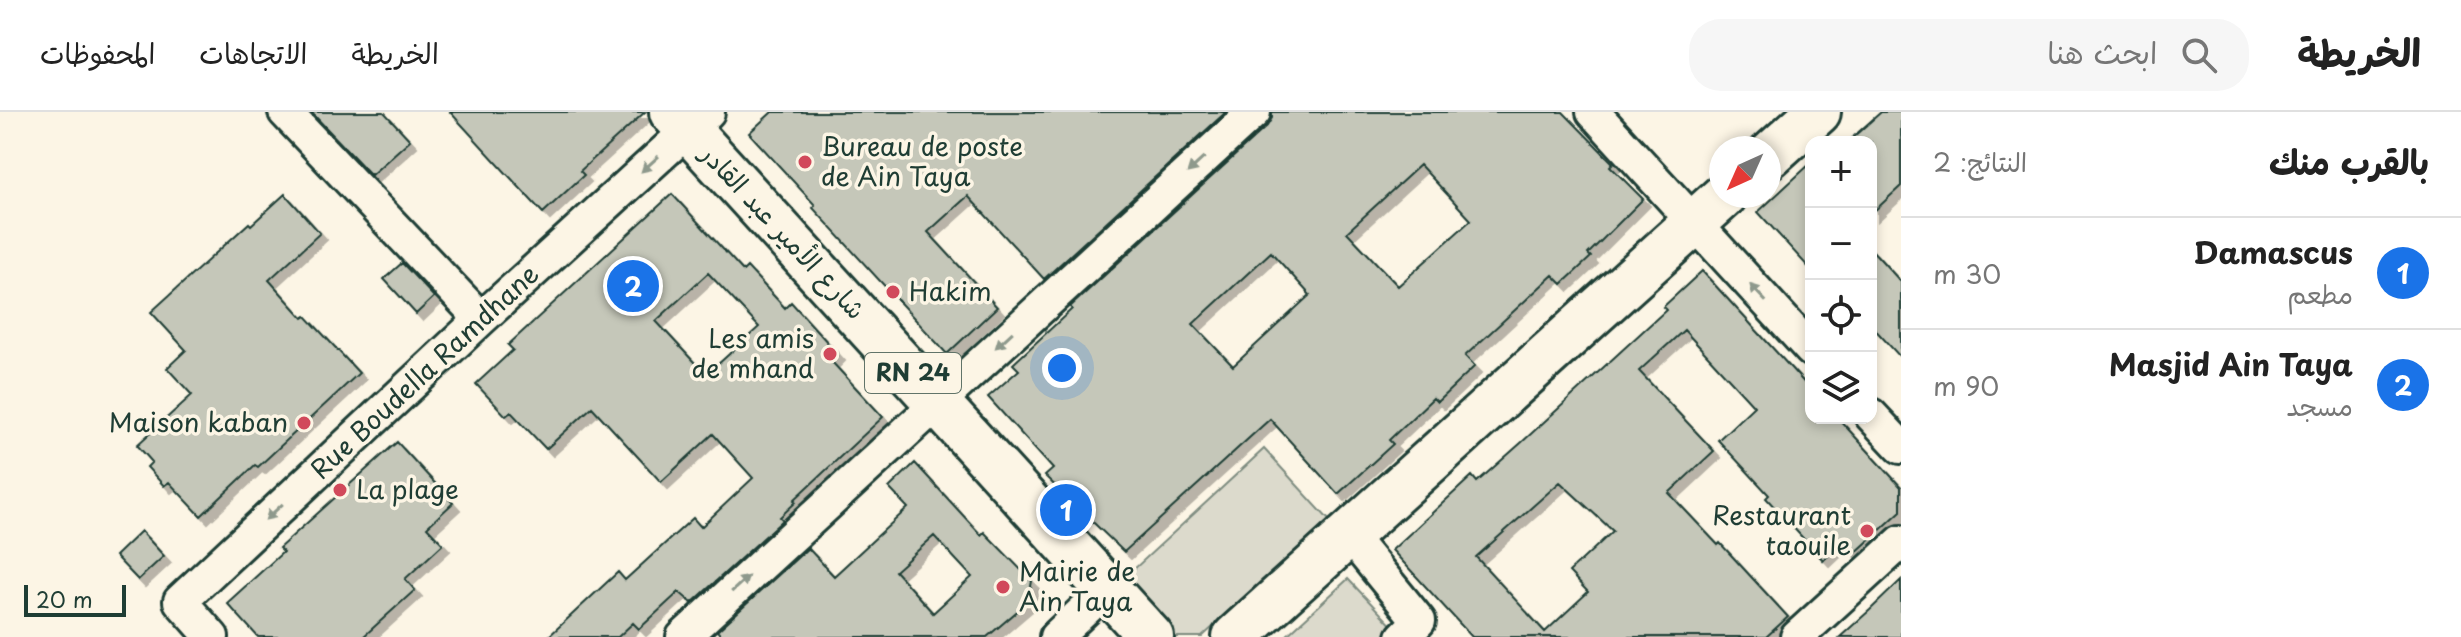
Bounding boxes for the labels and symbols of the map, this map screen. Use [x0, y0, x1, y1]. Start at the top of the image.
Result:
place label: Bureau de poste de Ain Taya [821, 126, 1023, 195]
street label: شارع الأمير عبد القادر [691, 133, 876, 327]
north arrow [1709, 136, 1781, 208]
marker: Bureau de poste de Ain Taya [796, 153, 814, 171]
one-way arrow [641, 155, 660, 173]
one-way arrow [1187, 155, 1206, 173]
street label: Rue Boudella Ramdhane [301, 254, 547, 487]
pin: 2 [607, 256, 659, 316]
place label: Hakim [909, 271, 992, 310]
marker: Hakim [884, 283, 902, 301]
one-way arrow [1749, 284, 1767, 303]
place label: Les amis de mhand [691, 318, 814, 387]
one-way arrow [995, 331, 1014, 349]
marker: Les amis de mhand [821, 345, 839, 363]
your location [1042, 348, 1082, 388]
road number: RN 24 [865, 353, 961, 393]
place label: Maison kaban [109, 402, 288, 441]
marker: Maison kaban [295, 414, 313, 432]
place label: La plage [356, 469, 459, 508]
pin: 1 [1040, 480, 1092, 540]
marker: La plage [331, 481, 349, 499]
place label: Restaurant taouile [1712, 495, 1851, 564]
one-way arrow [265, 503, 284, 521]
marker: Restaurant taouile [1858, 522, 1876, 540]
place label: Mairie de Ain Taya [1019, 551, 1136, 620]
one-way arrow [730, 576, 749, 594]
marker: Mairie de Ain Taya [994, 578, 1012, 596]
scale bar [24, 581, 126, 617]

